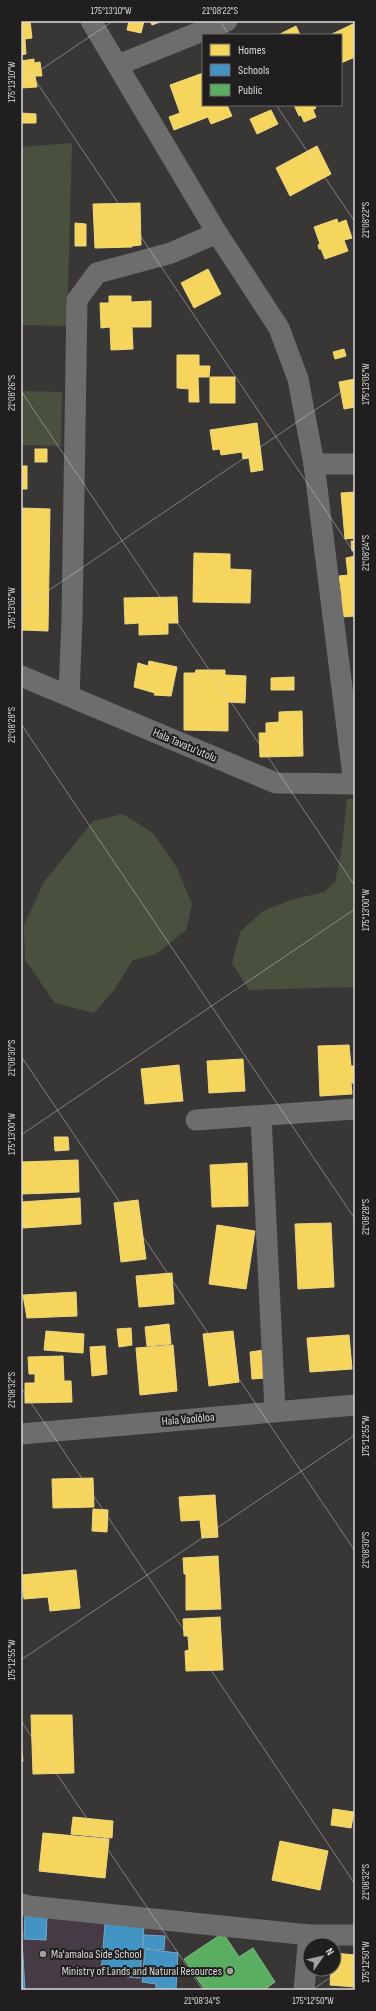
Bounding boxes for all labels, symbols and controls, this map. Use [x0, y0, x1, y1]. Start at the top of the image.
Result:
text: 175°13'10"W [90, 5, 132, 17]
text: 21°08'22"S [202, 5, 238, 17]
legend [202, 34, 342, 106]
text: Homes [238, 43, 266, 58]
text: 175°13'10"W [6, 61, 18, 103]
text: Schools [238, 63, 270, 78]
text: Public [238, 83, 263, 98]
text: 21°08'22"S [360, 202, 372, 238]
text: 175°13'05"W [360, 363, 372, 405]
text: 21°08'26"S [6, 375, 18, 411]
text: 21°08'24"S [360, 535, 372, 571]
text: 175°13'05"W [6, 587, 18, 629]
text: 21°08'28"S [6, 707, 18, 743]
street label: Hala Tavatu'utolu [150, 725, 219, 766]
text: 175°13'00"W [360, 889, 372, 931]
text: 21°08'30"S [6, 1040, 18, 1076]
text: 175°13'00"W [6, 1113, 18, 1155]
text: 21°08'28"S [360, 1199, 372, 1235]
text: 21°08'32"S [6, 1372, 18, 1408]
street label: Hala Vaolōloa [161, 1410, 216, 1429]
text: 175°12'55"W [360, 1415, 372, 1457]
text: 21°08'30"S [360, 1532, 372, 1568]
text: 175°12'55"W [6, 1639, 18, 1681]
text: 21°08'32"S [360, 1864, 372, 1900]
north arrow [302, 1937, 342, 1977]
text: 175°12'50"W [360, 1941, 372, 1983]
text: N [323, 1946, 337, 1958]
place label: Ma'amaloa Side School [51, 1947, 142, 1962]
marker: Ma'amaloa Side School [38, 1949, 48, 1959]
place label: Ministry of Lands and Natural Resources [62, 1964, 222, 1979]
marker: Ministry of Lands and Natural Resources [225, 1966, 235, 1976]
text: 21°08'34"S [184, 1995, 220, 2007]
text: 175°12'50"W [292, 1995, 334, 2007]

